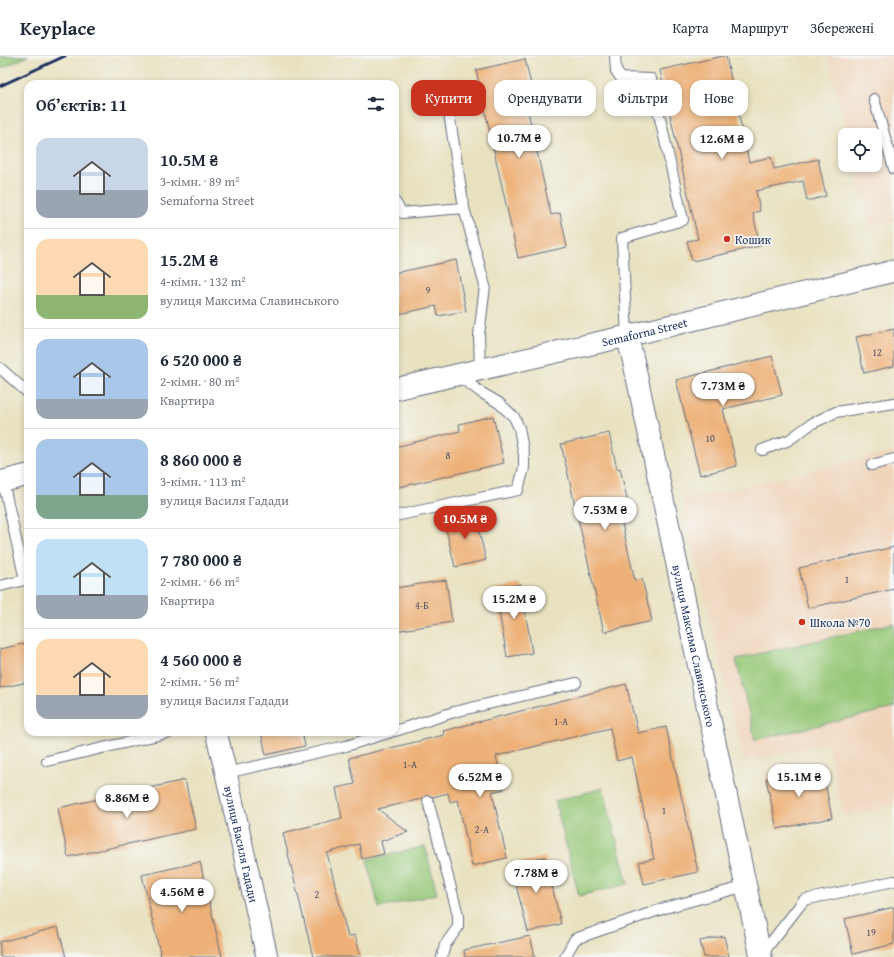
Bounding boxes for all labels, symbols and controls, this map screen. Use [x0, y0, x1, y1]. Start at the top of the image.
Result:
text: Keyplace [20, 14, 96, 42]
text: Карта [673, 18, 709, 38]
text: Маршрут [731, 18, 788, 38]
text: Збережені [810, 18, 874, 38]
chip: Купити [411, 80, 486, 116]
chip: Орендувати [494, 80, 596, 116]
chip: Фільтри [604, 80, 682, 116]
chip: Нове [690, 80, 748, 116]
text: Об’єктів: 11 [36, 92, 127, 117]
icon: filters [365, 93, 387, 115]
pin: 10.7M ₴ [482, 125, 556, 159]
pin: 12.6M ₴ [685, 126, 759, 160]
text: 10.7M ₴ [497, 128, 541, 147]
map controls [838, 128, 882, 172]
button: locate [838, 128, 882, 172]
text: 12.6M ₴ [700, 129, 744, 148]
text: 10.5M ₴ [160, 147, 218, 172]
icon: home [68, 154, 116, 202]
text: 3-кімн. · 89 m² [160, 172, 239, 191]
text: Semaforna Street [160, 191, 255, 210]
place label: Кошик [735, 231, 772, 248]
marker: Кошик [722, 234, 732, 244]
text: 15.2M ₴ [160, 247, 218, 272]
icon: home [68, 255, 116, 303]
text: 4-кімн. · 132 m² [160, 272, 246, 291]
house number: 9 [426, 283, 431, 298]
text: вулиця Максима Славинського [160, 291, 339, 310]
street label: Semaforna Street [600, 313, 690, 350]
house number: 12 [872, 345, 882, 360]
text: 6 520 000 ₴ [160, 347, 242, 372]
icon: home [68, 355, 116, 403]
text: 2-кімн. · 80 m² [160, 372, 239, 391]
pin: 7.73M ₴ [686, 373, 760, 407]
text: 7.73M ₴ [701, 376, 745, 395]
text: Квартира [160, 391, 215, 410]
house number: 10 [705, 431, 715, 446]
text: 8 860 000 ₴ [160, 447, 242, 472]
house number: 8 [446, 448, 451, 463]
icon: home [68, 455, 116, 503]
text: 3-кімн. · 113 m² [160, 472, 246, 491]
text: вулиця Василя Гадади [160, 491, 289, 510]
pin: 7.53M ₴ [568, 497, 642, 531]
text: 7.53M ₴ [583, 500, 627, 519]
pin: 10.5M ₴ [428, 506, 502, 540]
text: 10.5M ₴ [443, 509, 487, 528]
text: 7 780 000 ₴ [160, 547, 242, 572]
icon: home [68, 555, 116, 603]
street label: вулиця Максима Славинського [669, 563, 720, 728]
text: 2-кімн. · 66 m² [160, 572, 239, 591]
house number: 1 [845, 572, 850, 587]
pin: 15.2M ₴ [477, 586, 551, 620]
text: 15.2M ₴ [492, 589, 536, 608]
text: Квартира [160, 591, 215, 610]
house number: 4-Б [415, 598, 429, 613]
place label: Школа №70 [810, 614, 871, 631]
marker: Школа №70 [797, 617, 807, 627]
text: 4 560 000 ₴ [160, 647, 242, 672]
icon: home [68, 655, 116, 703]
text: 2-кімн. · 56 m² [160, 672, 239, 691]
text: вулиця Василя Гадади [160, 691, 289, 710]
house number: 1-А [554, 714, 568, 729]
house number: 1-А [403, 757, 417, 772]
pin: 6.52M ₴ [443, 764, 517, 798]
pin: 15.1M ₴ [762, 764, 836, 798]
text: 6.52M ₴ [458, 767, 502, 786]
text: 15.1M ₴ [777, 767, 821, 786]
street label: вулиця Василя Гадади [221, 784, 263, 904]
pin: 8.86M ₴ [90, 785, 164, 819]
text: 8.86M ₴ [105, 788, 149, 807]
house number: 1 [662, 803, 667, 818]
house number: 2-А [475, 822, 489, 837]
pin: 7.78M ₴ [499, 860, 573, 894]
text: 7.78M ₴ [514, 863, 558, 882]
pin: 4.56M ₴ [145, 879, 219, 913]
text: 4.56M ₴ [160, 882, 204, 901]
house number: 2 [315, 887, 320, 902]
house number: 19 [866, 925, 876, 940]

